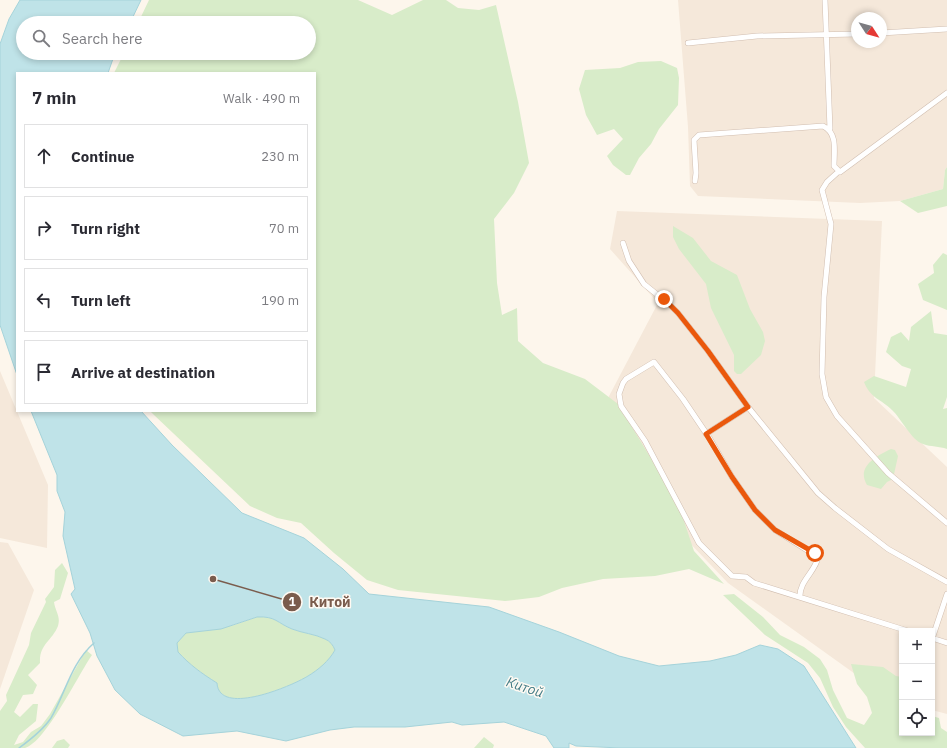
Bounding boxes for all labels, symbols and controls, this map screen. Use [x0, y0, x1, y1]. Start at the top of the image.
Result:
north arrow [851, 12, 887, 48]
search box [16, 16, 316, 60]
icon: search [30, 27, 52, 49]
text: Search here [62, 29, 142, 48]
text: 7 min [32, 87, 76, 109]
text: Walk · 490 m [223, 90, 300, 107]
icon: ahead [33, 145, 55, 167]
text: Continue [71, 147, 135, 166]
text: 230 m [261, 148, 299, 165]
icon: right [33, 217, 55, 239]
text: Turn right [71, 219, 140, 238]
text: 70 m [269, 220, 299, 237]
icon: left [33, 289, 55, 311]
route end [655, 290, 673, 308]
text: Turn left [71, 291, 131, 310]
text: 190 m [261, 292, 299, 309]
icon: arrive [33, 361, 55, 383]
text: Arrive at destination [71, 363, 215, 382]
route start [806, 544, 824, 562]
callout: Китой [282, 589, 359, 615]
text: Китой [309, 593, 351, 611]
text: 1 [288, 594, 296, 609]
map controls [899, 628, 935, 736]
button: + [899, 628, 935, 664]
button: − [899, 664, 935, 700]
water label: Китой [504, 673, 546, 701]
button: locate [899, 700, 935, 736]

